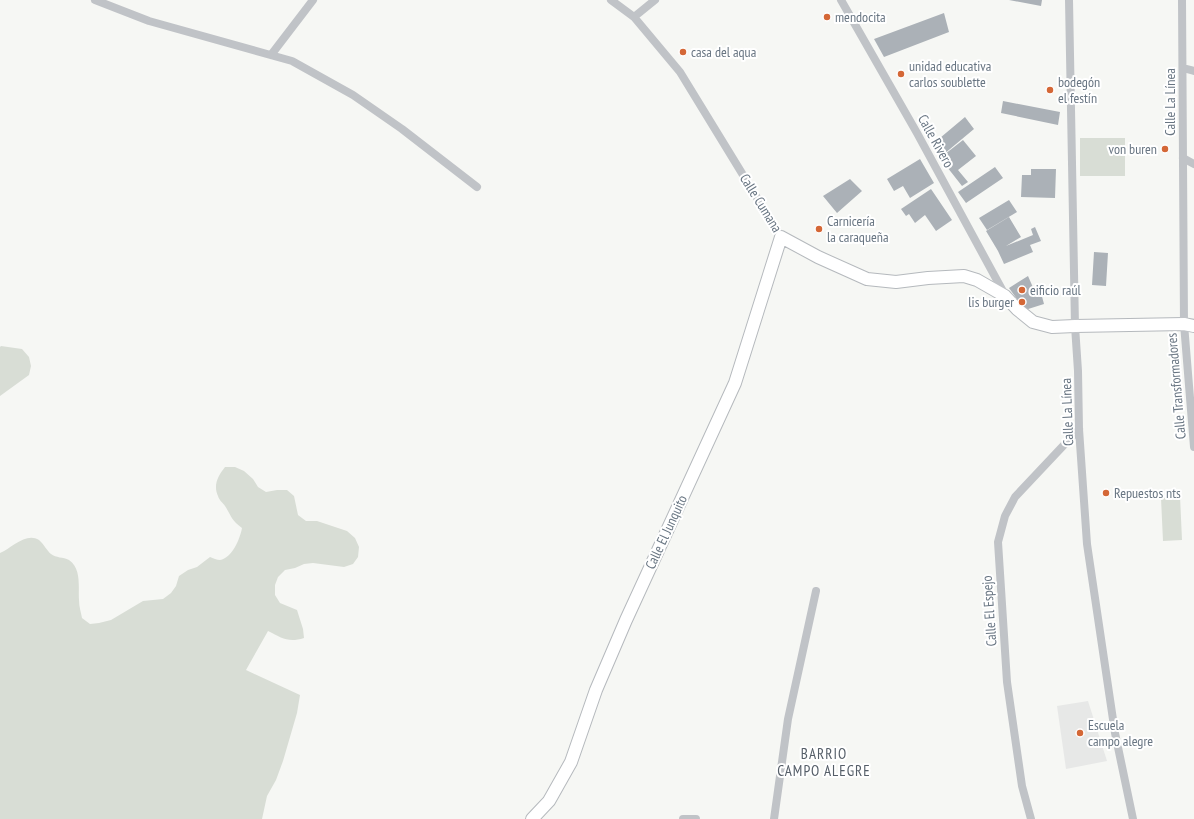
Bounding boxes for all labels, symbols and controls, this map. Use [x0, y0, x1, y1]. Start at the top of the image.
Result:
place label: mendocita [835, 8, 886, 26]
marker: mendocita [822, 12, 832, 22]
place label: casa del aqua [691, 43, 756, 61]
marker: casa del aqua [678, 47, 688, 57]
place label: unidad educativa carlos soublette [909, 57, 991, 91]
street label: Calle La Línea [1161, 68, 1179, 136]
marker: unidad educativa carlos soublette [896, 69, 906, 79]
place label: bodegón el festín [1058, 73, 1100, 107]
marker: bodegón el festín [1045, 85, 1055, 95]
street label: Calle Rivero [914, 111, 958, 171]
place label: von buren [1108, 140, 1157, 158]
marker: von buren [1160, 144, 1170, 154]
street label: Calle Cumana [736, 170, 786, 236]
place label: Carnicería la caraqueña [827, 212, 889, 246]
marker: Carnicería la caraqueña [814, 224, 824, 234]
place label: eificio raúl [1030, 281, 1081, 299]
marker: eificio raúl [1017, 285, 1027, 295]
place label: lis burger [968, 293, 1014, 311]
marker: lis burger [1017, 297, 1027, 307]
street label: Calle Transformadores [1162, 332, 1190, 440]
street label: Calle La Línea [1057, 378, 1077, 446]
place label: Repuestos nts [1114, 484, 1181, 502]
marker: Repuestos nts [1101, 488, 1111, 498]
street label: Calle El Junquito [641, 492, 691, 572]
street label: Calle El Espejo [978, 575, 1000, 647]
place label: Escuela campo alegre [1088, 716, 1153, 750]
marker: Escuela campo alegre [1075, 728, 1085, 738]
district label: BARRIO CAMPO ALEGRE [777, 744, 871, 780]

